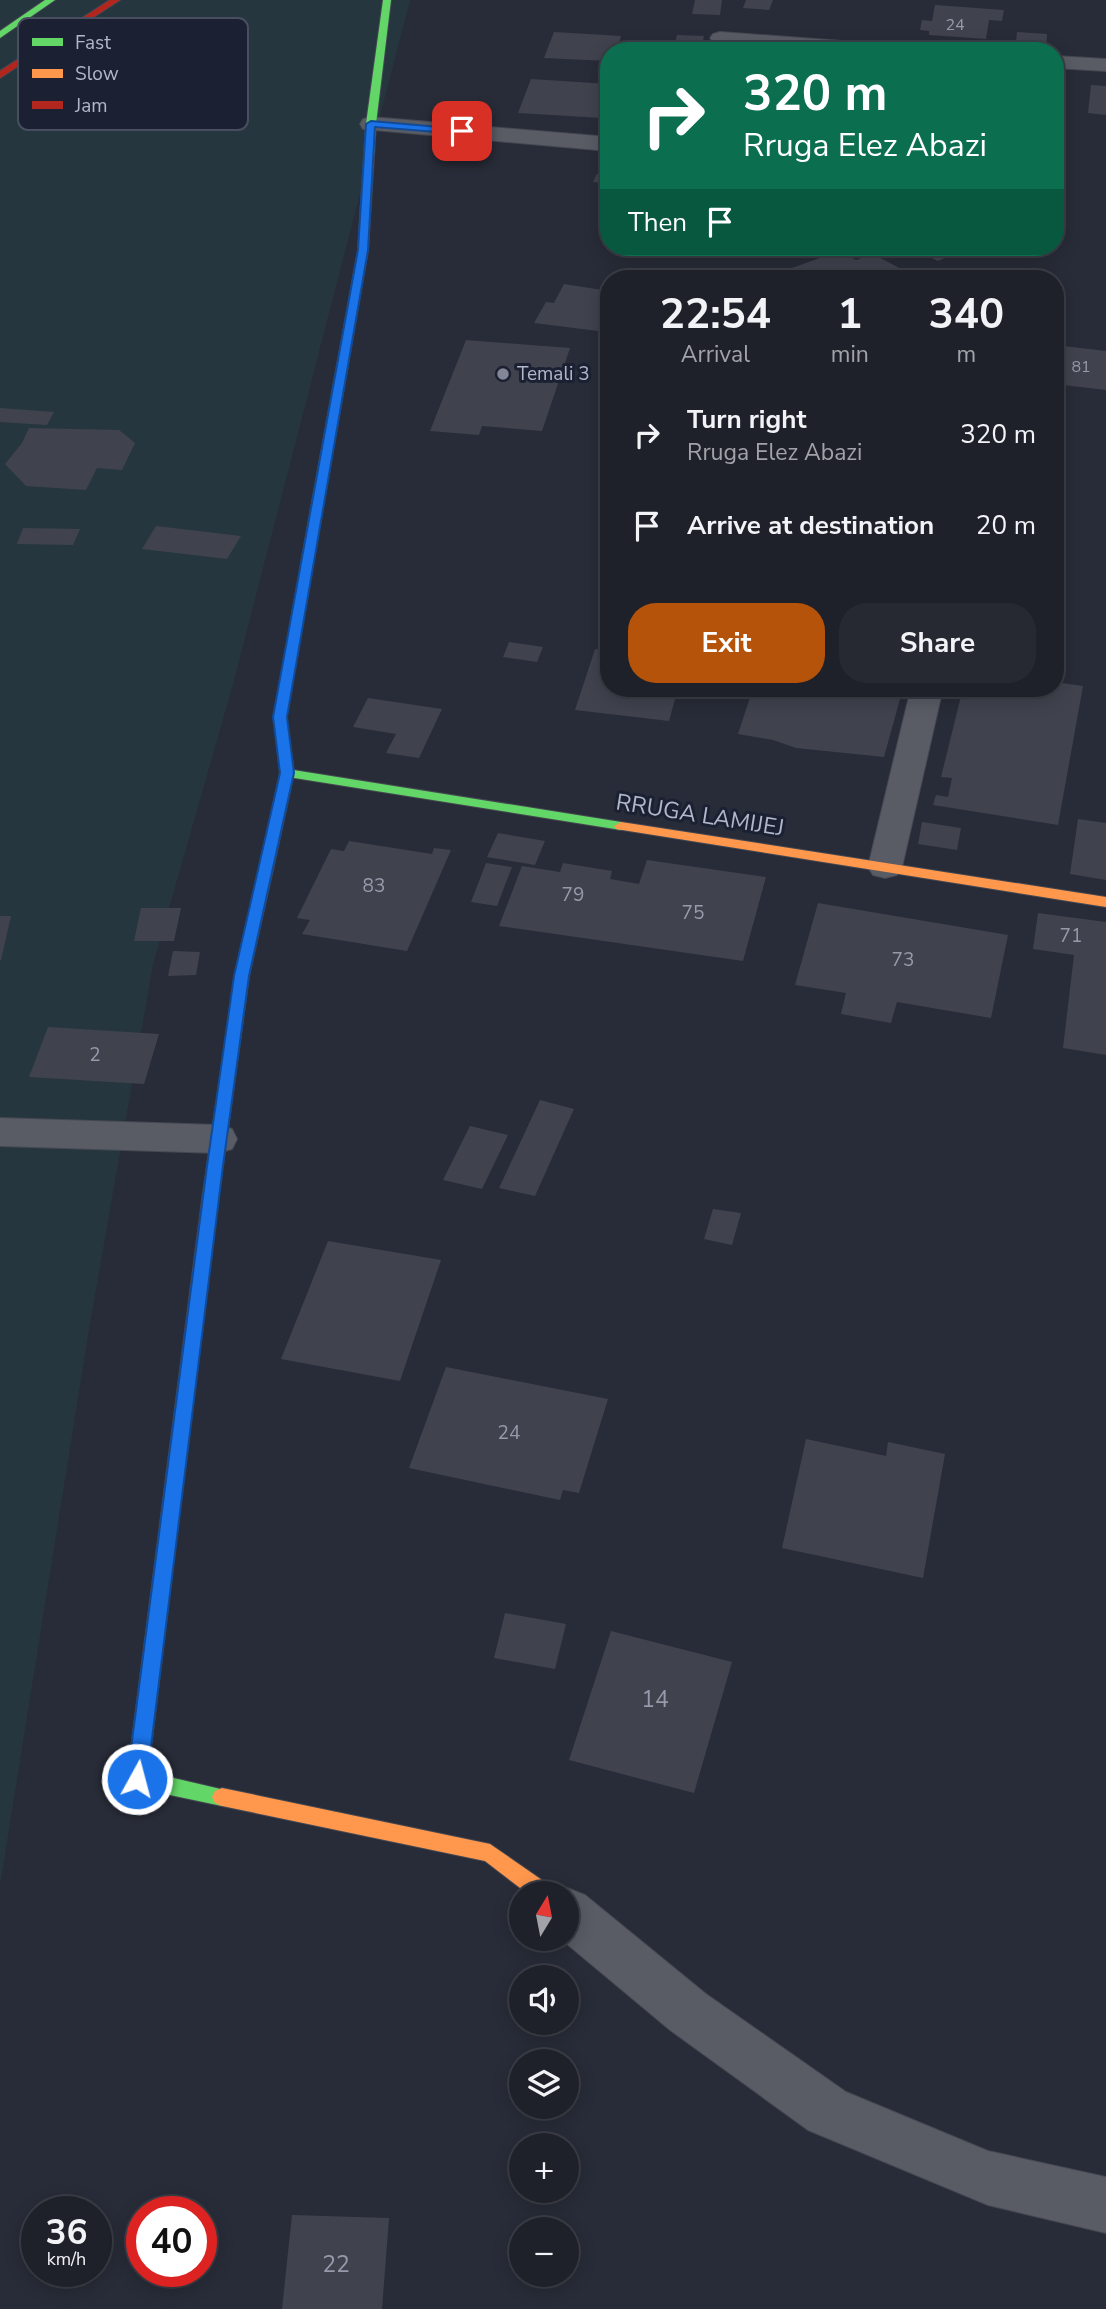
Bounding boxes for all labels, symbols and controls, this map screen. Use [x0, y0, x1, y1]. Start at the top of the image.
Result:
house number: 24 [945, 14, 965, 36]
legend [18, 18, 248, 130]
text: Fast [75, 30, 111, 56]
text: 320 m [743, 60, 887, 127]
text: Slow [75, 61, 119, 87]
icon: right [628, 70, 719, 161]
text: Jam [74, 93, 108, 119]
pin [432, 101, 492, 161]
icon: arrive [443, 112, 481, 150]
text: Rruga Elez Abazi [743, 124, 987, 167]
icon: arrive [701, 203, 739, 241]
text: Then [628, 205, 687, 240]
text: 22:54 [660, 286, 771, 343]
text: 1 [837, 286, 862, 343]
text: 340 [929, 286, 1004, 343]
text: Arrival [681, 339, 750, 370]
text: min [831, 339, 869, 370]
text: m [957, 339, 976, 370]
house number: 81 [1071, 356, 1091, 378]
place label: Temali 3 [517, 361, 590, 387]
marker: Temali 3 [495, 366, 511, 382]
text: Turn right [687, 402, 806, 437]
icon: right [628, 416, 666, 454]
text: 320 m [960, 417, 1036, 452]
text: Rruga Elez Abazi [687, 437, 862, 468]
icon: arrive [628, 507, 666, 545]
text: Arrive at destination [687, 508, 934, 543]
text: 20 m [976, 508, 1036, 543]
button: Exit [628, 603, 825, 683]
button: Share [839, 603, 1036, 683]
street label: RRUGA LAMIJEJ [614, 786, 786, 844]
house number: 83 [363, 873, 385, 899]
house number: 79 [562, 882, 584, 908]
house number: 75 [682, 900, 704, 926]
house number: 71 [1060, 923, 1082, 949]
house number: 73 [892, 947, 914, 973]
house number: 2 [89, 1042, 101, 1068]
house number: 24 [498, 1420, 520, 1446]
house number: 14 [641, 1684, 669, 1715]
position arrow [100, 1742, 174, 1816]
north arrow [509, 1881, 579, 1951]
map controls [509, 1881, 579, 2287]
button: sound [509, 1965, 579, 2035]
button: layers [509, 2049, 579, 2119]
button: + [509, 2133, 579, 2203]
speed limit sign: 40 [126, 2196, 217, 2287]
text: 36 [45, 2209, 88, 2256]
button: − [509, 2217, 579, 2287]
text: km/h [47, 2247, 86, 2271]
house number: 22 [322, 2249, 350, 2280]

